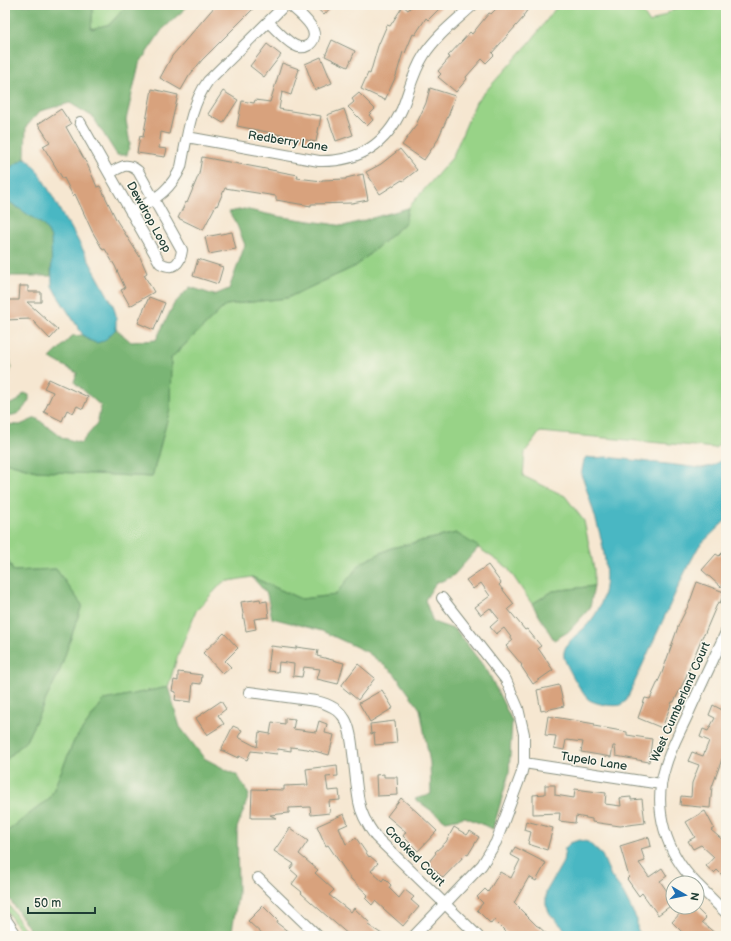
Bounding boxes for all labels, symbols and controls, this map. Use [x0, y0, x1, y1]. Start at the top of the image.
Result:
street label: Redberry Lane [247, 128, 329, 155]
street label: Dewdrop Loop [123, 179, 174, 255]
street label: West Cumberland Court [647, 639, 714, 765]
street label: Tupelo Lane [560, 749, 628, 774]
street label: Crooked Court [381, 823, 448, 890]
north arrow [665, 875, 705, 915]
scale bar [28, 889, 95, 915]
text: N [687, 891, 701, 902]
text: 50 m [34, 896, 61, 911]

